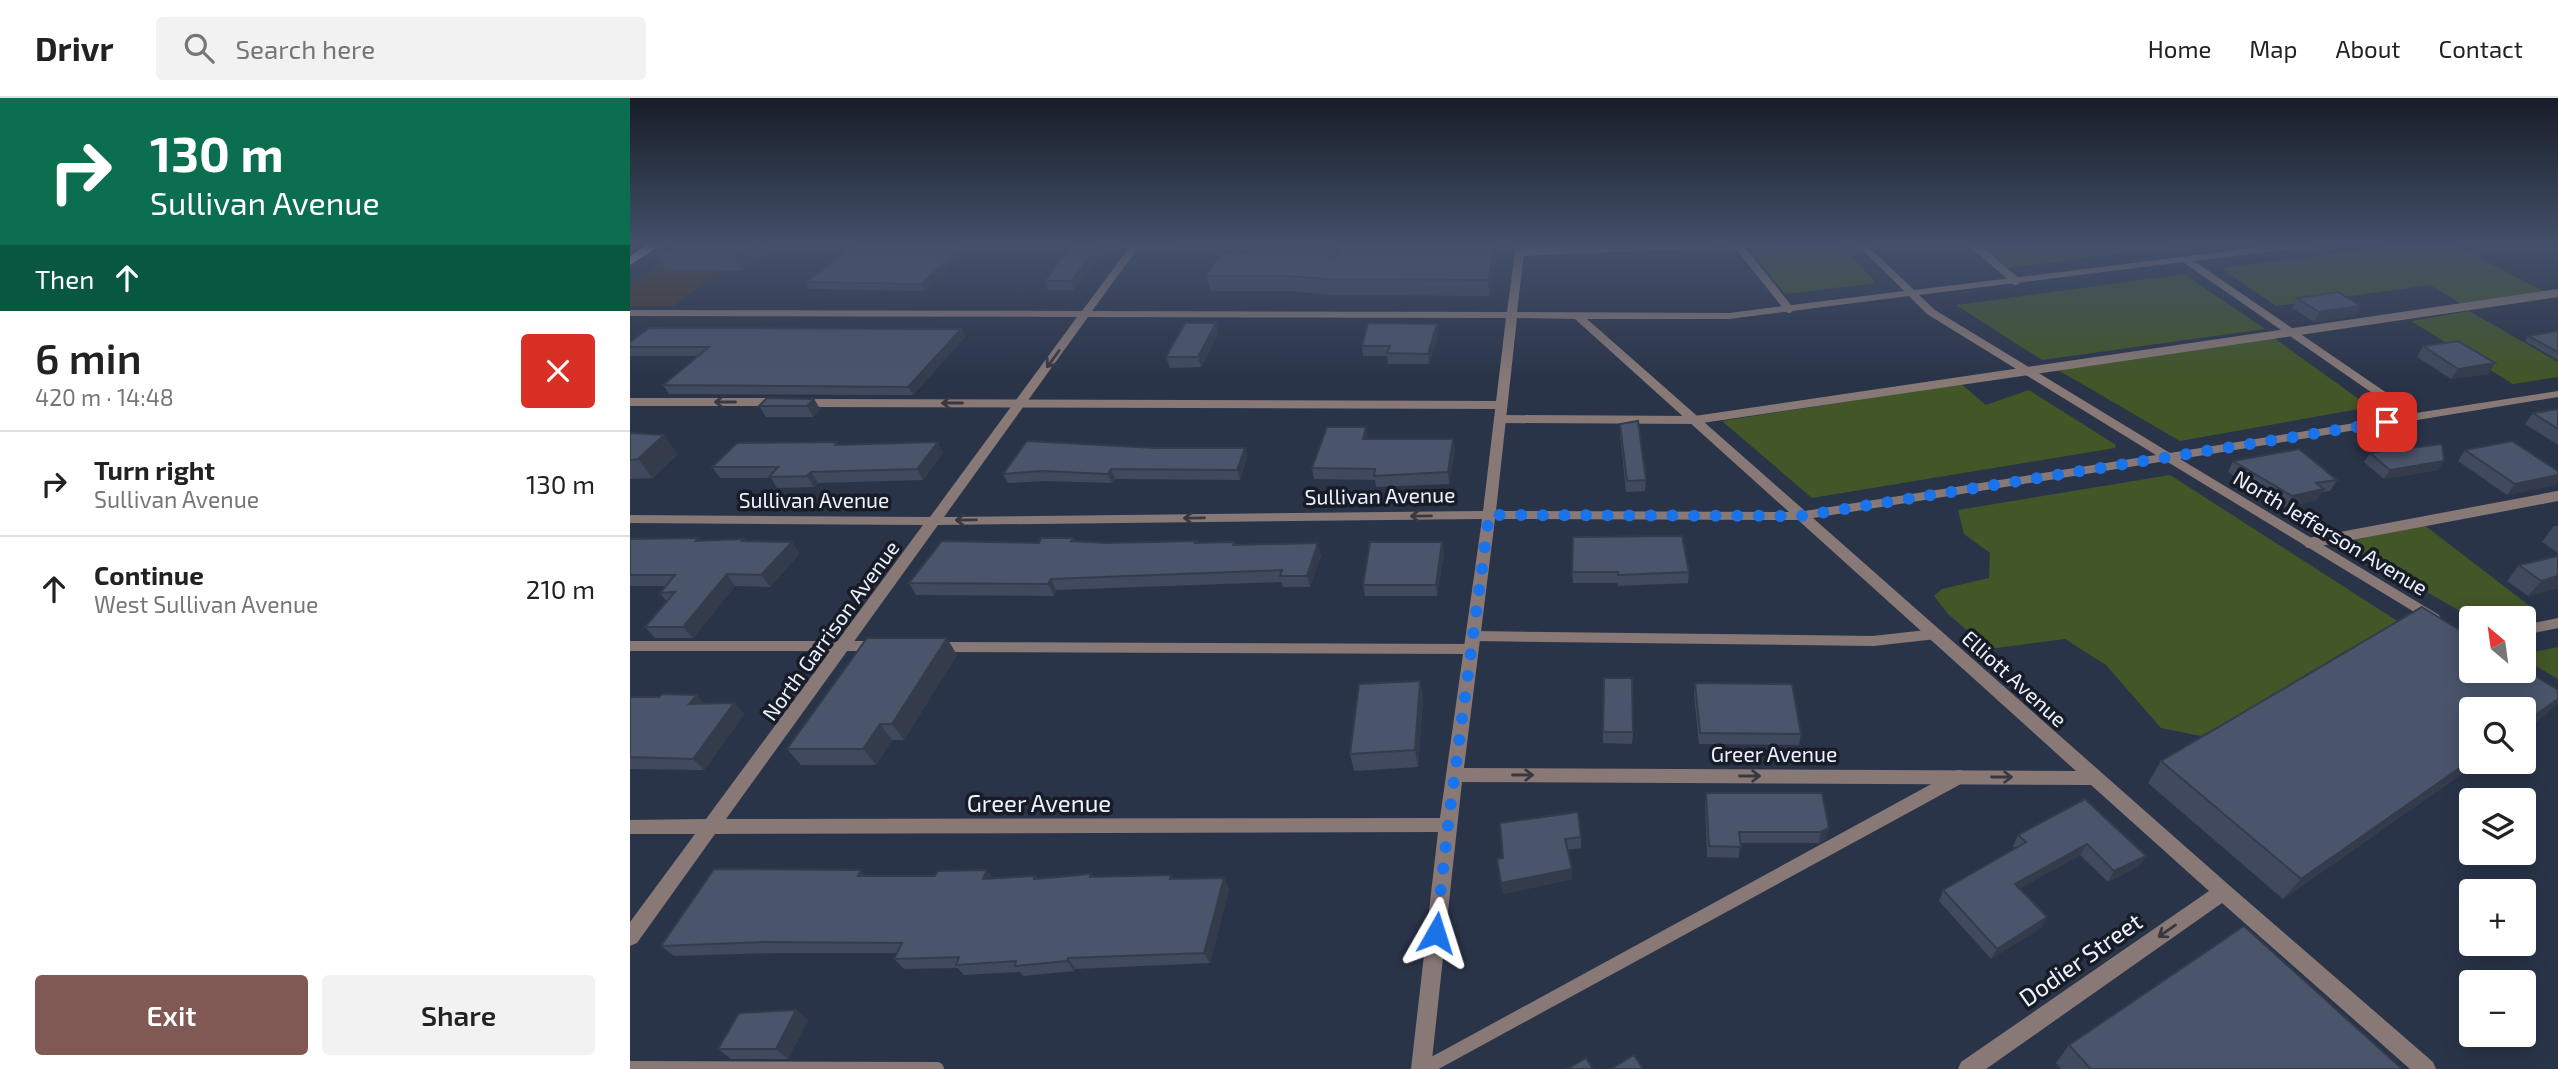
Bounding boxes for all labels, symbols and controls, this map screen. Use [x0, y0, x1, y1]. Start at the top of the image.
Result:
search box [156, 17, 646, 80]
text: Drivr [35, 28, 114, 68]
icon: search [180, 29, 218, 67]
text: Search here [236, 33, 375, 64]
text: Home [2148, 34, 2211, 63]
text: Map [2249, 34, 2297, 63]
text: About [2335, 34, 2401, 63]
text: Contact [2439, 34, 2523, 63]
text: 130 m [150, 123, 284, 182]
icon: right [35, 126, 126, 217]
text: Sullivan Avenue [150, 183, 380, 221]
icon: ahead [108, 259, 146, 297]
text: Then [35, 263, 94, 294]
text: 6 min [35, 332, 142, 382]
button: close [521, 334, 595, 408]
one-way arrow [1046, 349, 1061, 368]
text: 420 m · 14:48 [35, 383, 174, 411]
pin [2357, 392, 2417, 452]
one-way arrow [713, 395, 736, 409]
one-way arrow [941, 396, 964, 410]
icon: arrive [2368, 403, 2406, 441]
text: Turn right [94, 454, 215, 485]
street label: North Jefferson Avenue [2229, 464, 2433, 600]
icon: right [35, 465, 73, 503]
text: 130 m [526, 468, 595, 499]
street label: Sullivan Avenue [1304, 481, 1456, 509]
text: Sullivan Avenue [94, 485, 259, 513]
street label: Sullivan Avenue [739, 487, 889, 512]
one-way arrow [1410, 509, 1433, 523]
one-way arrow [1182, 511, 1205, 525]
one-way arrow [955, 514, 978, 527]
street label: North Garrison Avenue [756, 535, 904, 725]
text: Continue [94, 559, 204, 590]
icon: ahead [35, 570, 73, 608]
text: 210 m [526, 573, 595, 604]
text: West Sullivan Avenue [94, 590, 318, 618]
north arrow [2459, 606, 2536, 682]
map controls [2459, 606, 2536, 1047]
street label: Elliott Avenue [1958, 625, 2072, 731]
button: search [2459, 697, 2536, 774]
street label: Greer Avenue [1711, 741, 1837, 766]
one-way arrow [1511, 768, 1534, 782]
one-way arrow [1738, 769, 1761, 783]
one-way arrow [1990, 770, 2013, 784]
street label: Greer Avenue [967, 788, 1111, 817]
button: layers [2459, 788, 2536, 865]
button: + [2459, 879, 2536, 956]
position arrow [1399, 896, 1473, 970]
street label: Dodier Street [2013, 906, 2147, 1012]
one-way arrow [2157, 924, 2177, 938]
button: − [2459, 970, 2536, 1047]
button: Exit [35, 975, 308, 1055]
button: Share [322, 975, 595, 1055]

